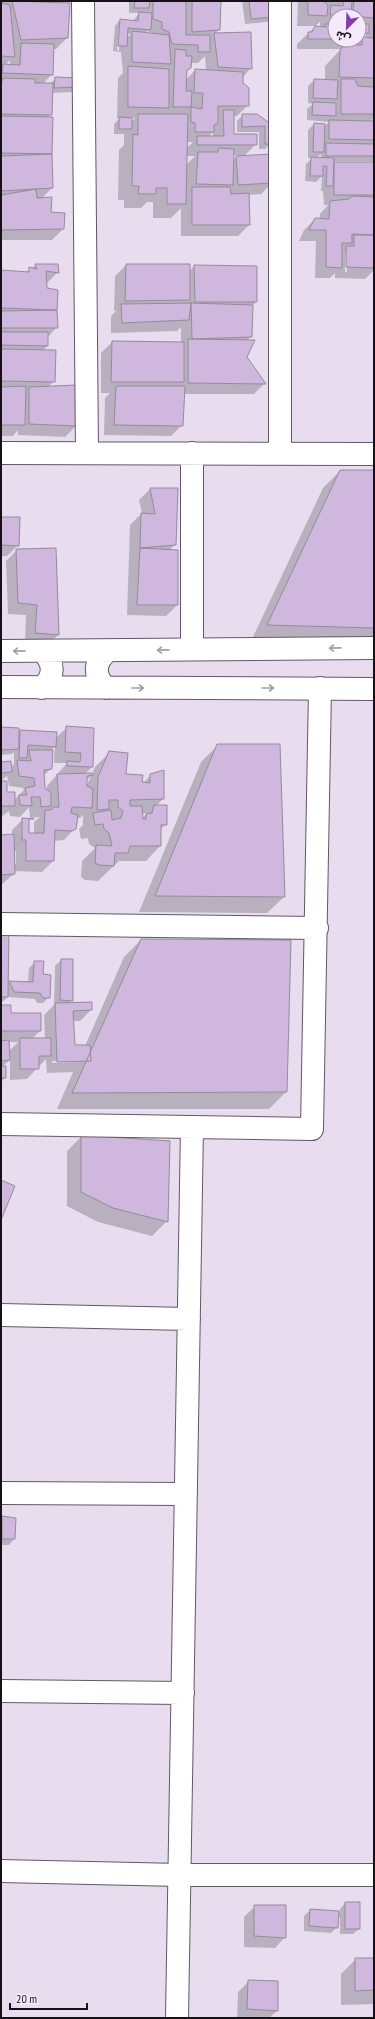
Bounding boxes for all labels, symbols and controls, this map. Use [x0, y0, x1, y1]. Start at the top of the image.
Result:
north arrow [327, 8, 367, 48]
text: ش [333, 28, 353, 47]
one-way arrow [329, 644, 342, 652]
one-way arrow [157, 646, 170, 654]
one-way arrow [13, 647, 26, 655]
one-way arrow [131, 684, 144, 692]
one-way arrow [261, 684, 274, 692]
scale bar [10, 1985, 87, 2011]
text: 20 m [16, 1991, 37, 2006]

